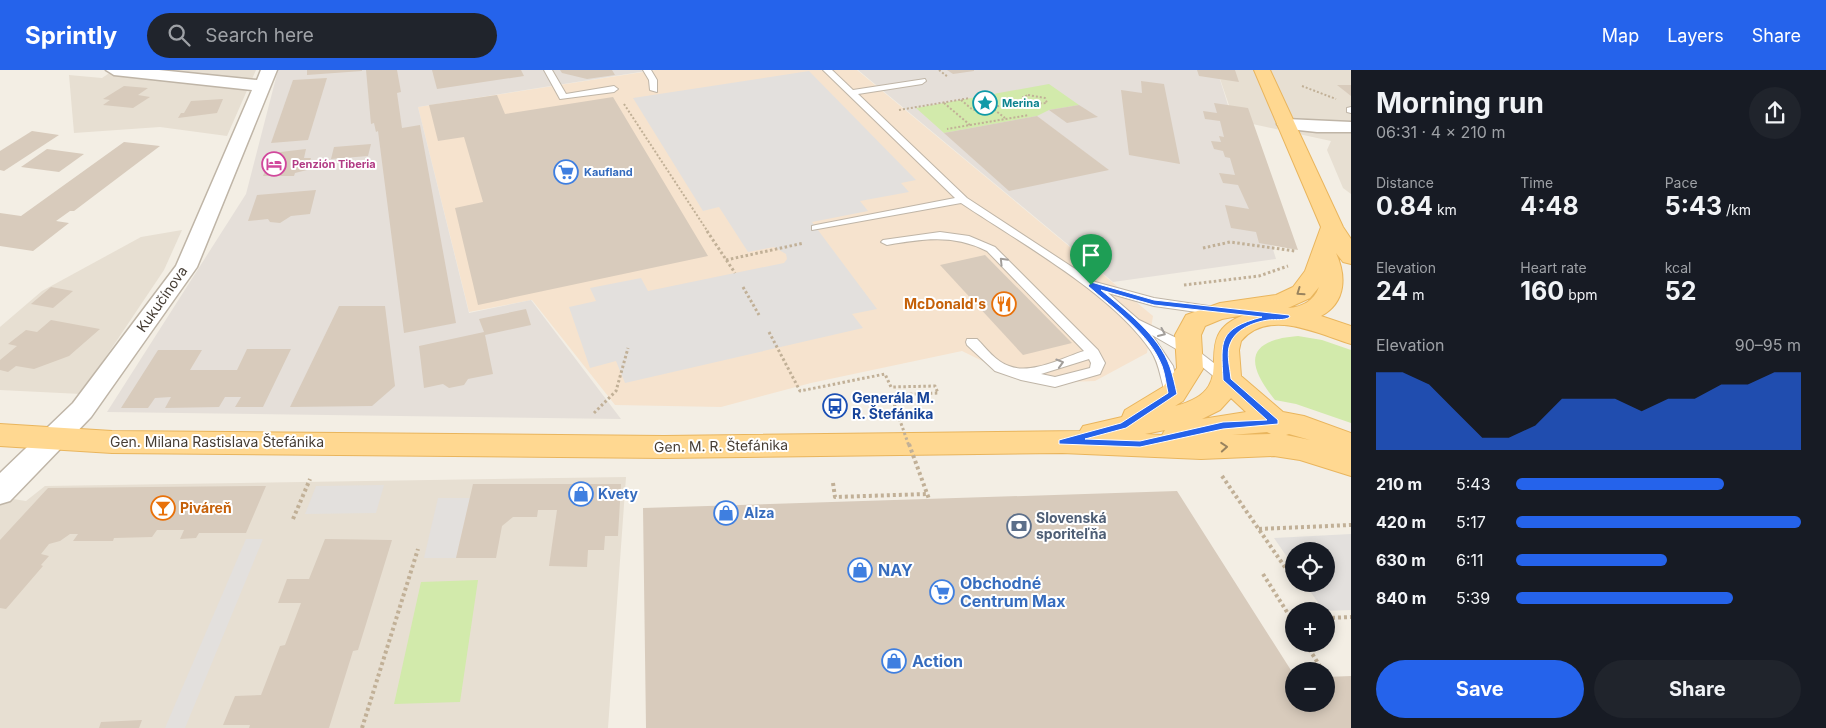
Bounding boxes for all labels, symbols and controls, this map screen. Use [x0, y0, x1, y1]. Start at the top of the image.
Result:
search box [147, 13, 497, 58]
text: Sprintly [25, 21, 117, 50]
icon: search [165, 21, 193, 49]
text: Search here [205, 24, 314, 47]
text: Map [1602, 25, 1639, 46]
text: Layers [1667, 25, 1724, 46]
text: Share [1752, 25, 1801, 46]
text: Morning run [1376, 86, 1544, 120]
button: share [1749, 87, 1801, 139]
place icon: Merina [972, 90, 998, 116]
place label: Merina [1002, 96, 1040, 110]
text: 06:31 · 4 × 210 m [1376, 122, 1505, 142]
hotel icon: Penzión Tiberia [261, 151, 287, 177]
place label: Penzión Tiberia [292, 157, 376, 171]
supermarket icon: Kaufland [553, 159, 579, 185]
place label: Kaufland [584, 165, 633, 179]
text: Distance [1376, 174, 1434, 191]
text: Time [1520, 174, 1553, 191]
text: Pace [1665, 174, 1698, 191]
text: 0.84 [1376, 191, 1433, 221]
text: 4:48 [1520, 191, 1579, 221]
text: 5:43 [1665, 191, 1722, 221]
text: km [1433, 201, 1457, 218]
text: /km [1722, 201, 1751, 218]
pin [1070, 234, 1112, 285]
icon: arrive [1077, 241, 1105, 269]
one-way arrow [1000, 257, 1009, 266]
text: Elevation [1376, 259, 1436, 276]
text: Heart rate [1520, 259, 1587, 276]
text: kcal [1665, 259, 1691, 276]
street label: Kukučínova [133, 262, 191, 335]
text: 24 [1376, 276, 1408, 306]
text: 160 [1520, 276, 1564, 306]
text: 52 [1665, 276, 1696, 306]
one-way arrow [1296, 286, 1306, 295]
text: m [1408, 286, 1424, 303]
text: bpm [1564, 286, 1598, 303]
restaurant icon: McDonald's [991, 291, 1017, 317]
place label: McDonald's [904, 295, 986, 312]
one-way arrow [1157, 327, 1166, 338]
text: Elevation [1376, 335, 1445, 355]
text: 90–95 m [1735, 335, 1801, 355]
one-way arrow [1056, 358, 1064, 368]
place label: Generála M. R. Štefánika [852, 389, 935, 422]
bus stop icon: Generála M. R. Štefánika [822, 393, 848, 419]
street label: Gen. Milana Rastislava Štefánika [110, 433, 324, 450]
street label: Gen. M. R. Štefánika [654, 436, 788, 455]
one-way arrow [1220, 441, 1228, 452]
text: 210 m [1376, 474, 1422, 494]
text: 5:43 [1456, 474, 1491, 494]
shop icon: Kvety [568, 481, 594, 507]
place label: Kvety [598, 485, 638, 502]
bar icon: Piváreň [150, 495, 176, 521]
place label: Piváreň [180, 499, 232, 516]
shop icon: Alza [713, 500, 739, 526]
place label: Alza [744, 504, 774, 521]
place label: Slovenská sporiteľňa [1036, 509, 1107, 542]
text: 420 m [1376, 512, 1426, 532]
text: 5:17 [1456, 512, 1486, 532]
bank icon: Slovenská sporiteľňa [1006, 513, 1032, 539]
map controls [1285, 542, 1335, 712]
button: locate [1285, 542, 1335, 592]
text: 630 m [1376, 550, 1426, 570]
text: 6:11 [1456, 550, 1484, 570]
shop icon: NAY [847, 557, 873, 583]
place label: NAY [878, 560, 913, 580]
place label: Obchodné Centrum Max [960, 573, 1066, 611]
supermarket icon: Obchodné Centrum Max [929, 579, 955, 605]
text: 840 m [1376, 588, 1426, 608]
text: 5:39 [1456, 588, 1490, 608]
button: + [1285, 602, 1335, 652]
shop icon: Action [881, 648, 907, 674]
place label: Action [912, 651, 963, 671]
button: Save [1376, 660, 1584, 718]
button: Share [1594, 660, 1801, 718]
button: − [1285, 662, 1335, 712]

